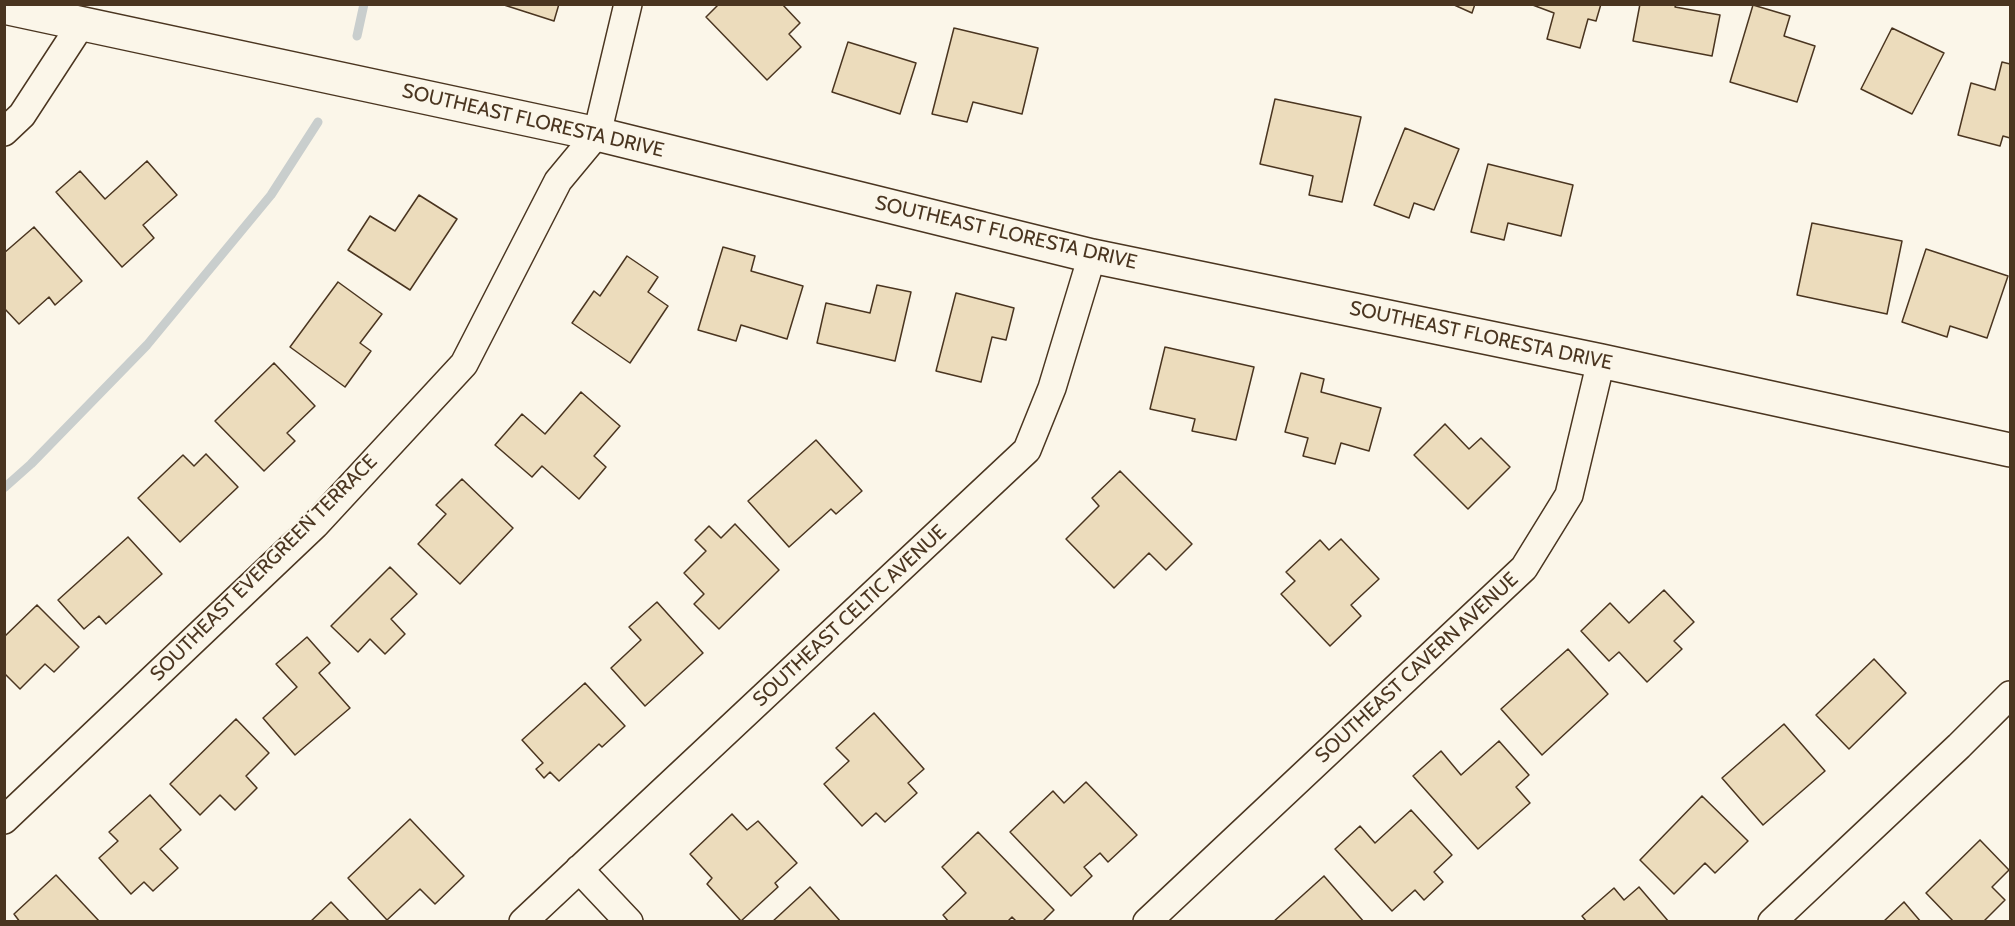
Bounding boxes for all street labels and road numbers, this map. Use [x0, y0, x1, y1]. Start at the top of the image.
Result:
street label: SOUTHEAST FLORESTA DRIVE [400, 79, 666, 163]
street label: SOUTHEAST FLORESTA DRIVE [873, 191, 1139, 275]
street label: SOUTHEAST FLORESTA DRIVE [1347, 296, 1615, 376]
street label: SOUTHEAST EVERGREEN TERRACE [146, 450, 382, 686]
street label: SOUTHEAST CELTIC AVENUE [748, 520, 952, 712]
street label: SOUTHEAST CAVERN AVENUE [1311, 568, 1523, 768]

